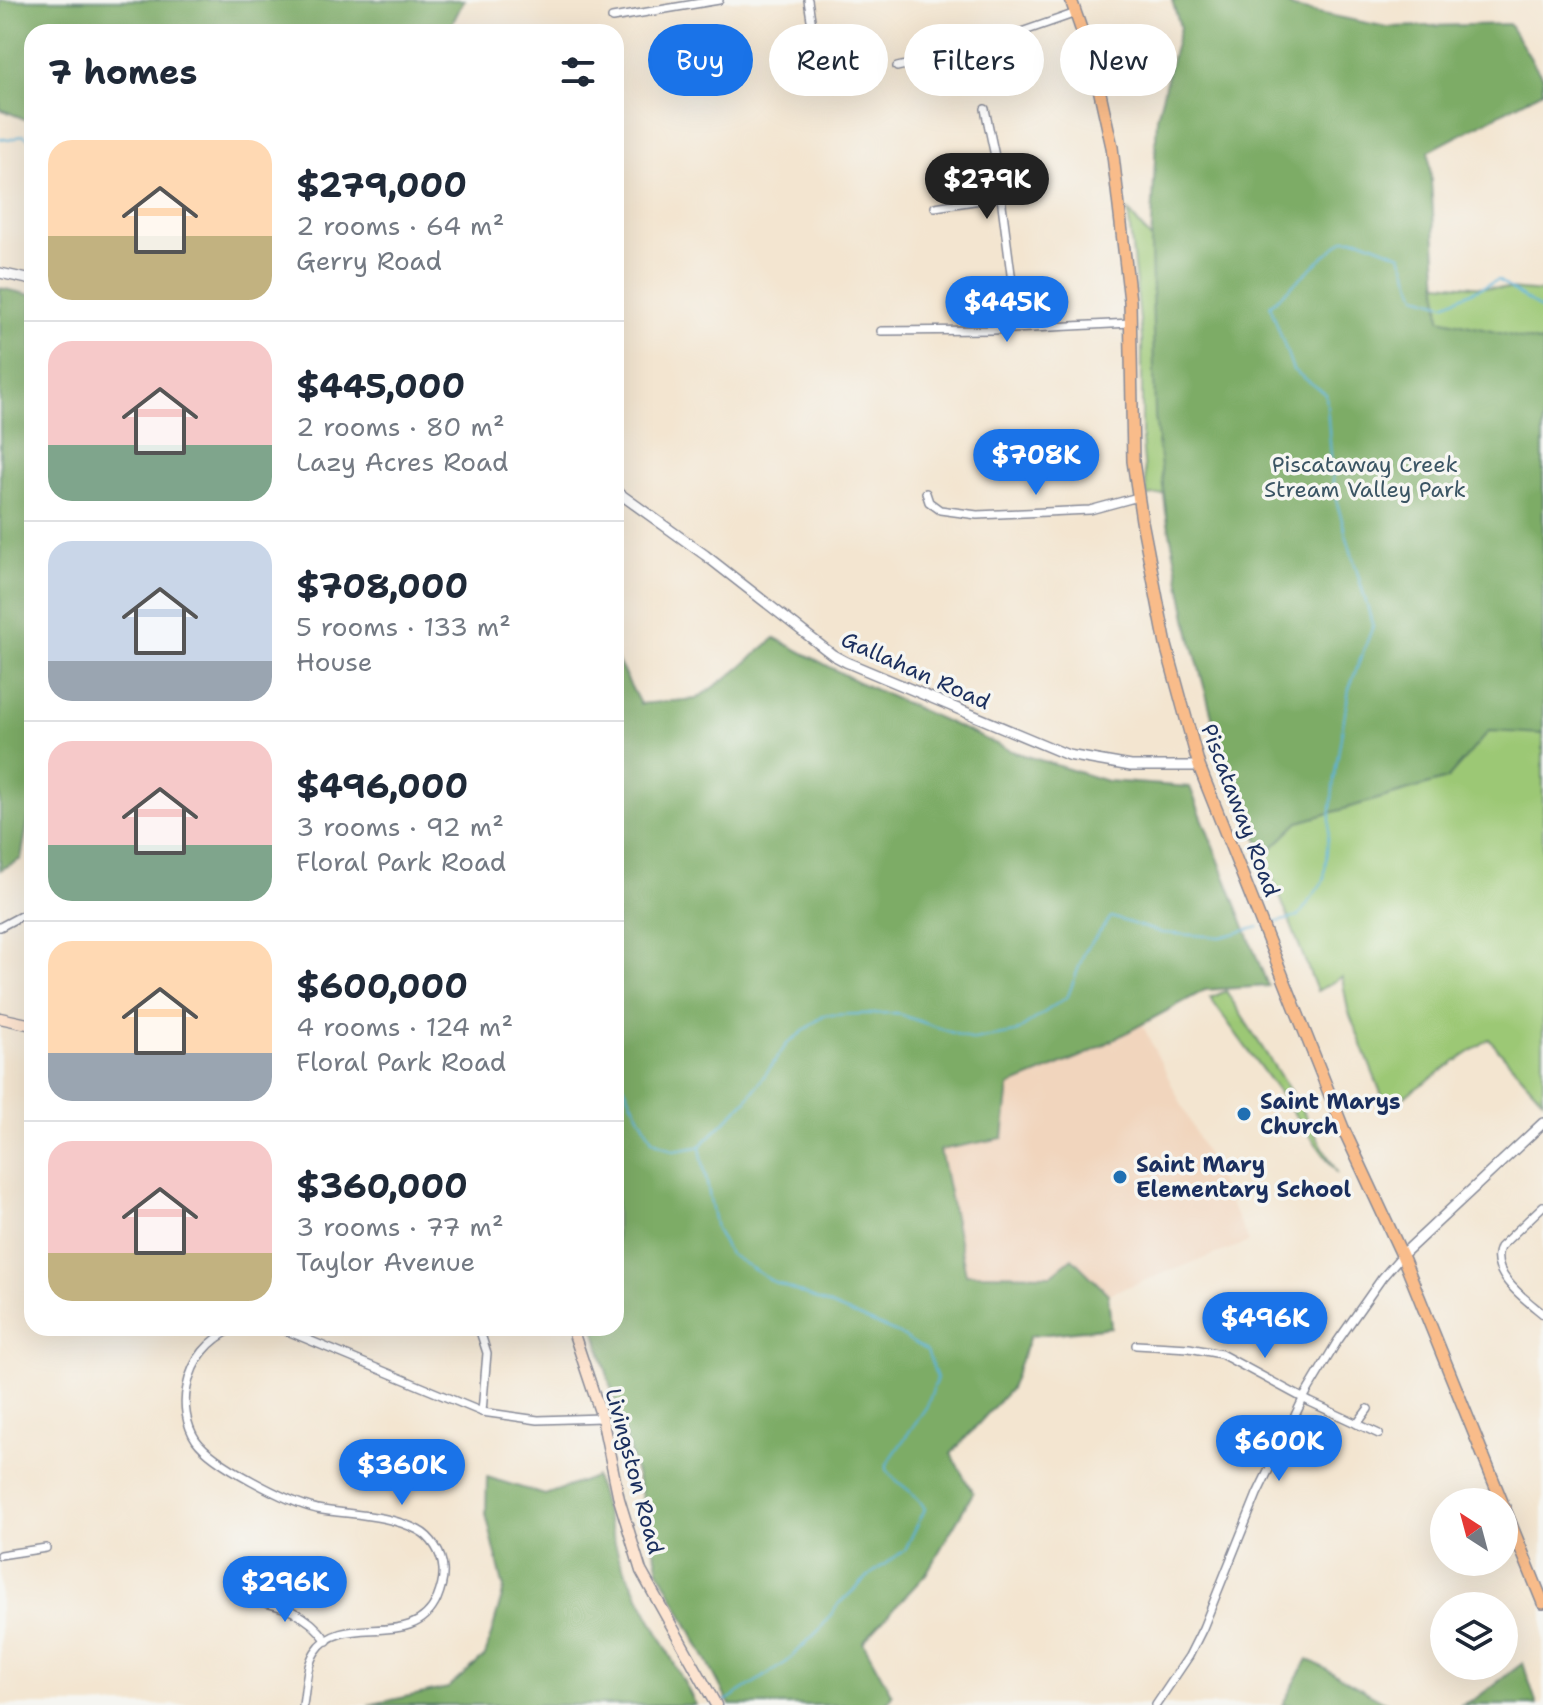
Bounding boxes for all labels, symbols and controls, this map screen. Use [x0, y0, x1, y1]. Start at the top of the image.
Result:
chip: Buy [648, 24, 753, 96]
chip: Rent [769, 24, 888, 96]
chip: Filters [904, 24, 1044, 96]
chip: New [1060, 24, 1177, 96]
text: 7 homes [48, 49, 197, 95]
icon: filters [556, 50, 600, 94]
pin: $279K [931, 153, 1043, 221]
text: $279K [943, 161, 1031, 196]
text: $279,000 [296, 162, 467, 208]
icon: home [112, 172, 208, 268]
text: 2 rooms · 64 m² [296, 208, 504, 243]
text: Gerry Road [296, 243, 442, 278]
pin: $445K [951, 276, 1063, 344]
text: $445K [963, 284, 1051, 319]
text: $445,000 [296, 363, 465, 409]
icon: home [112, 373, 208, 469]
text: 2 rooms · 80 m² [296, 409, 505, 444]
pin: $708K [980, 429, 1092, 497]
text: $708K [991, 437, 1081, 472]
text: Lazy Acres Road [296, 444, 508, 479]
park label: Piscataway Creek Stream Valley Park [1264, 450, 1466, 504]
text: $708,000 [296, 563, 468, 609]
icon: home [112, 573, 208, 669]
text: 5 rooms · 133 m² [296, 609, 511, 644]
street label: Gallahan Road [837, 625, 995, 716]
text: House [296, 644, 372, 679]
street label: Piscataway Road [1194, 720, 1287, 901]
text: $496,000 [296, 763, 468, 809]
icon: home [112, 773, 208, 869]
text: 3 rooms · 92 m² [296, 809, 504, 844]
text: Floral Park Road [296, 844, 506, 879]
text: $600,000 [296, 963, 468, 1009]
icon: home [112, 973, 208, 1069]
text: 4 rooms · 124 m² [296, 1009, 513, 1044]
text: Floral Park Road [296, 1044, 506, 1079]
place label: Saint Marys Church [1260, 1087, 1401, 1141]
marker: Saint Marys Church [1235, 1105, 1253, 1123]
place label: Saint Mary Elementary School [1136, 1150, 1352, 1204]
text: $360,000 [296, 1163, 468, 1209]
marker: Saint Mary Elementary School [1111, 1168, 1129, 1186]
icon: home [112, 1173, 208, 1269]
text: 3 rooms · 77 m² [296, 1209, 504, 1244]
text: Taylor Avenue [296, 1244, 475, 1279]
pin: $496K [1209, 1292, 1321, 1360]
text: $496K [1220, 1300, 1310, 1335]
street label: Livingston Road [598, 1385, 671, 1557]
pin: $600K [1223, 1415, 1335, 1483]
text: $600K [1234, 1423, 1324, 1458]
pin: $360K [346, 1439, 458, 1507]
text: $360K [357, 1447, 447, 1482]
north arrow [1430, 1488, 1518, 1576]
map controls [1430, 1488, 1518, 1680]
pin: $296K [229, 1556, 341, 1624]
text: $296K [241, 1564, 329, 1599]
button: layers [1430, 1592, 1518, 1680]

